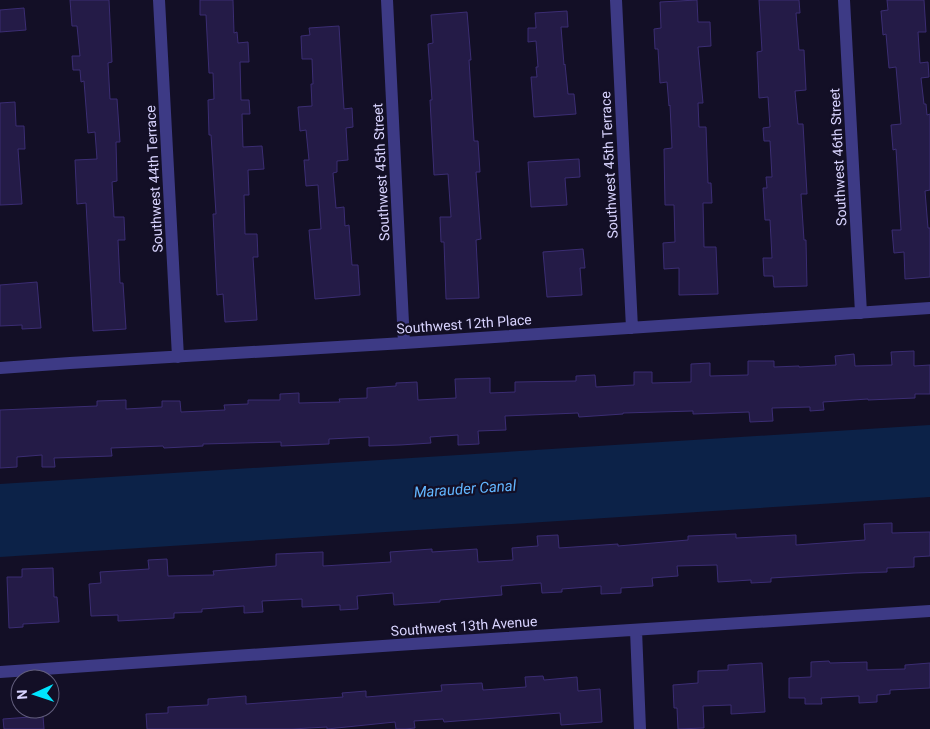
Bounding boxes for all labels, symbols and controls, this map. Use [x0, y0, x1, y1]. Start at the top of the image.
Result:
street label: Southwest 46th Street [826, 87, 850, 226]
street label: Southwest 45th Terrace [597, 91, 621, 239]
street label: Southwest 45th Street [369, 102, 393, 241]
street label: Southwest 44th Terrace [142, 105, 166, 253]
street label: Southwest 12th Place [396, 311, 532, 337]
water label: Marauder Canal [413, 476, 517, 502]
street label: Southwest 13th Avenue [390, 613, 538, 639]
north arrow [10, 669, 60, 719]
text: N [14, 689, 30, 700]

